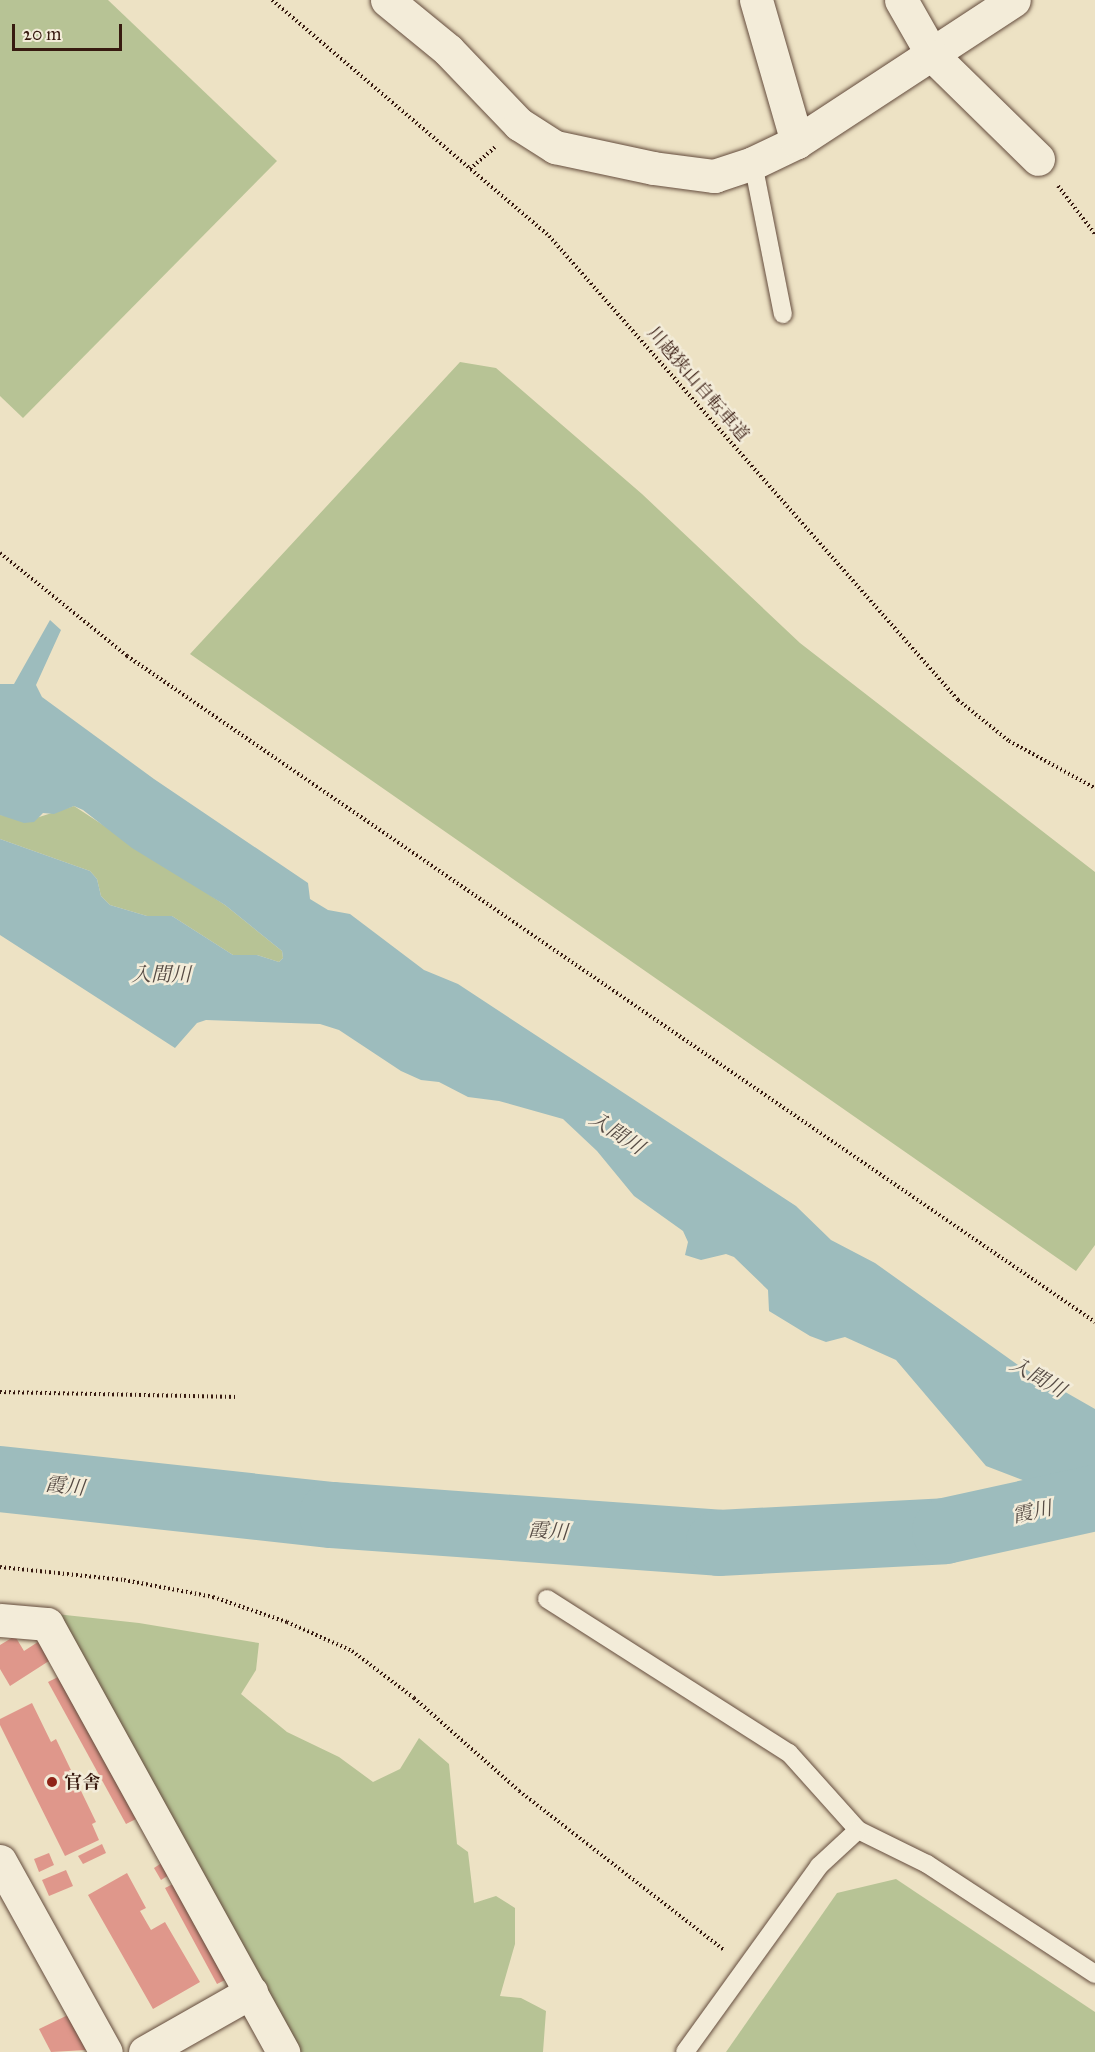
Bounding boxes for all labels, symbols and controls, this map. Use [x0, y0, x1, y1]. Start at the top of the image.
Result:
scale bar [15, 12, 124, 50]
text: 20 m [23, 23, 61, 45]
street label: 川越狭山自転車道 [643, 323, 753, 445]
water label: 入間川 [131, 962, 191, 986]
water label: 入間川 [585, 1107, 649, 1159]
water label: 入間川 [1006, 1352, 1070, 1402]
water label: 霞川 [44, 1472, 86, 1500]
water label: 霞川 [1010, 1496, 1054, 1528]
water label: 霞川 [527, 1518, 569, 1544]
place label: 官舎 [64, 1771, 100, 1793]
marker: 官舎 [45, 1775, 59, 1789]

